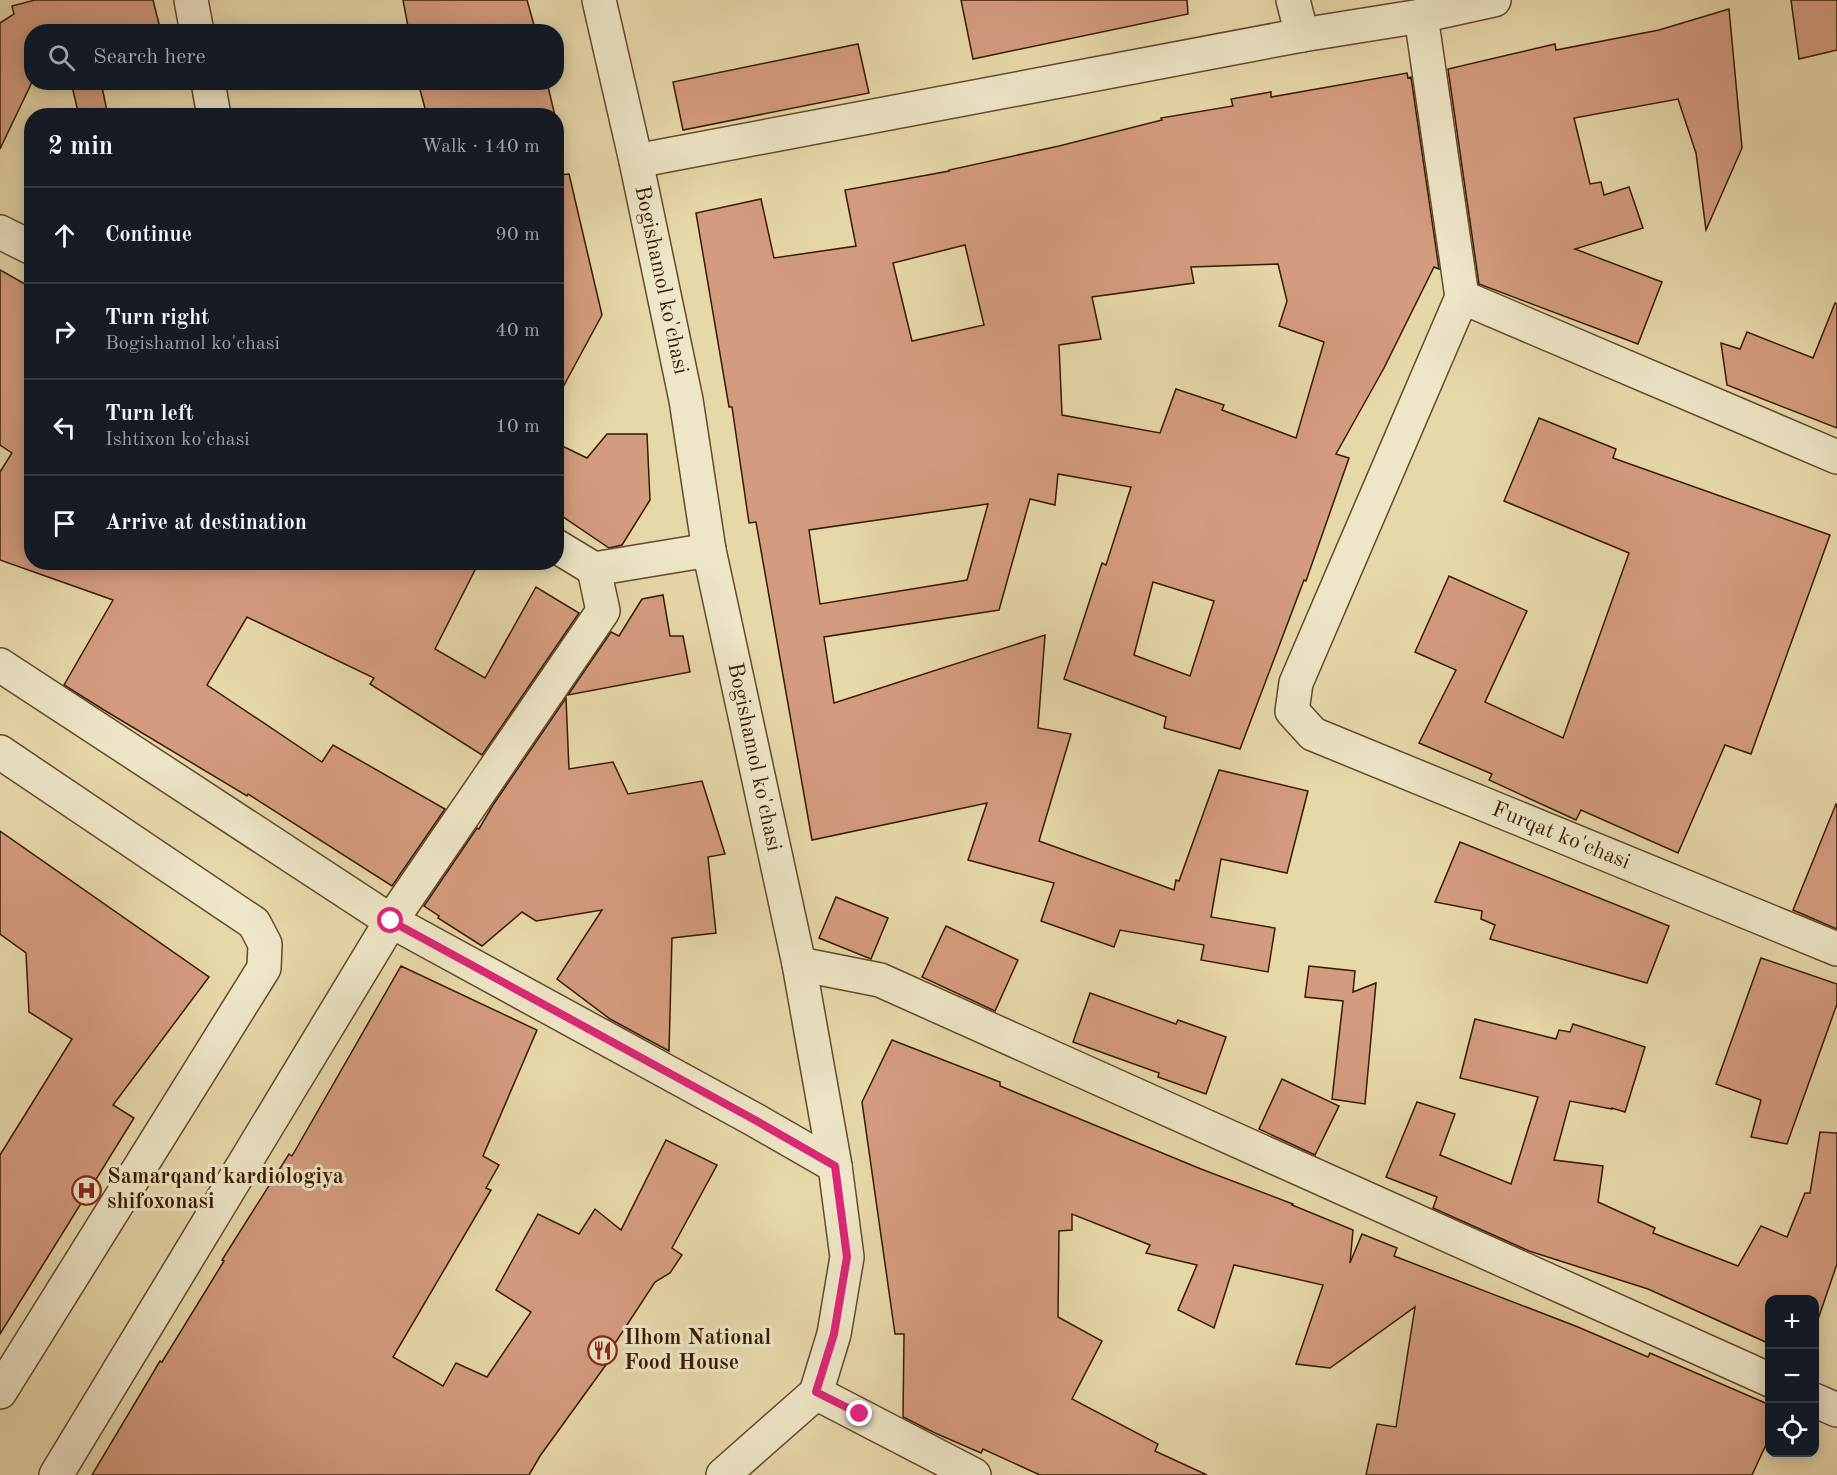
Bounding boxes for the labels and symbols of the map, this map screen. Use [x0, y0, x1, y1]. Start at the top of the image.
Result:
street label: Bogishamol ko'chasi [630, 184, 692, 376]
street label: Bogishamol ko'chasi [723, 661, 785, 853]
street label: Furqat ko'chasi [1489, 798, 1633, 874]
route start [377, 907, 403, 933]
place label: Samarqand kardiologiya shifoxonasi [107, 1166, 344, 1213]
hospital icon: Samarqand kardiologiya shifoxonasi [70, 1174, 102, 1206]
place label: Ilhom National Food House [624, 1327, 772, 1374]
restaurant icon: Ilhom National Food House [587, 1335, 619, 1367]
route end [846, 1400, 872, 1426]

